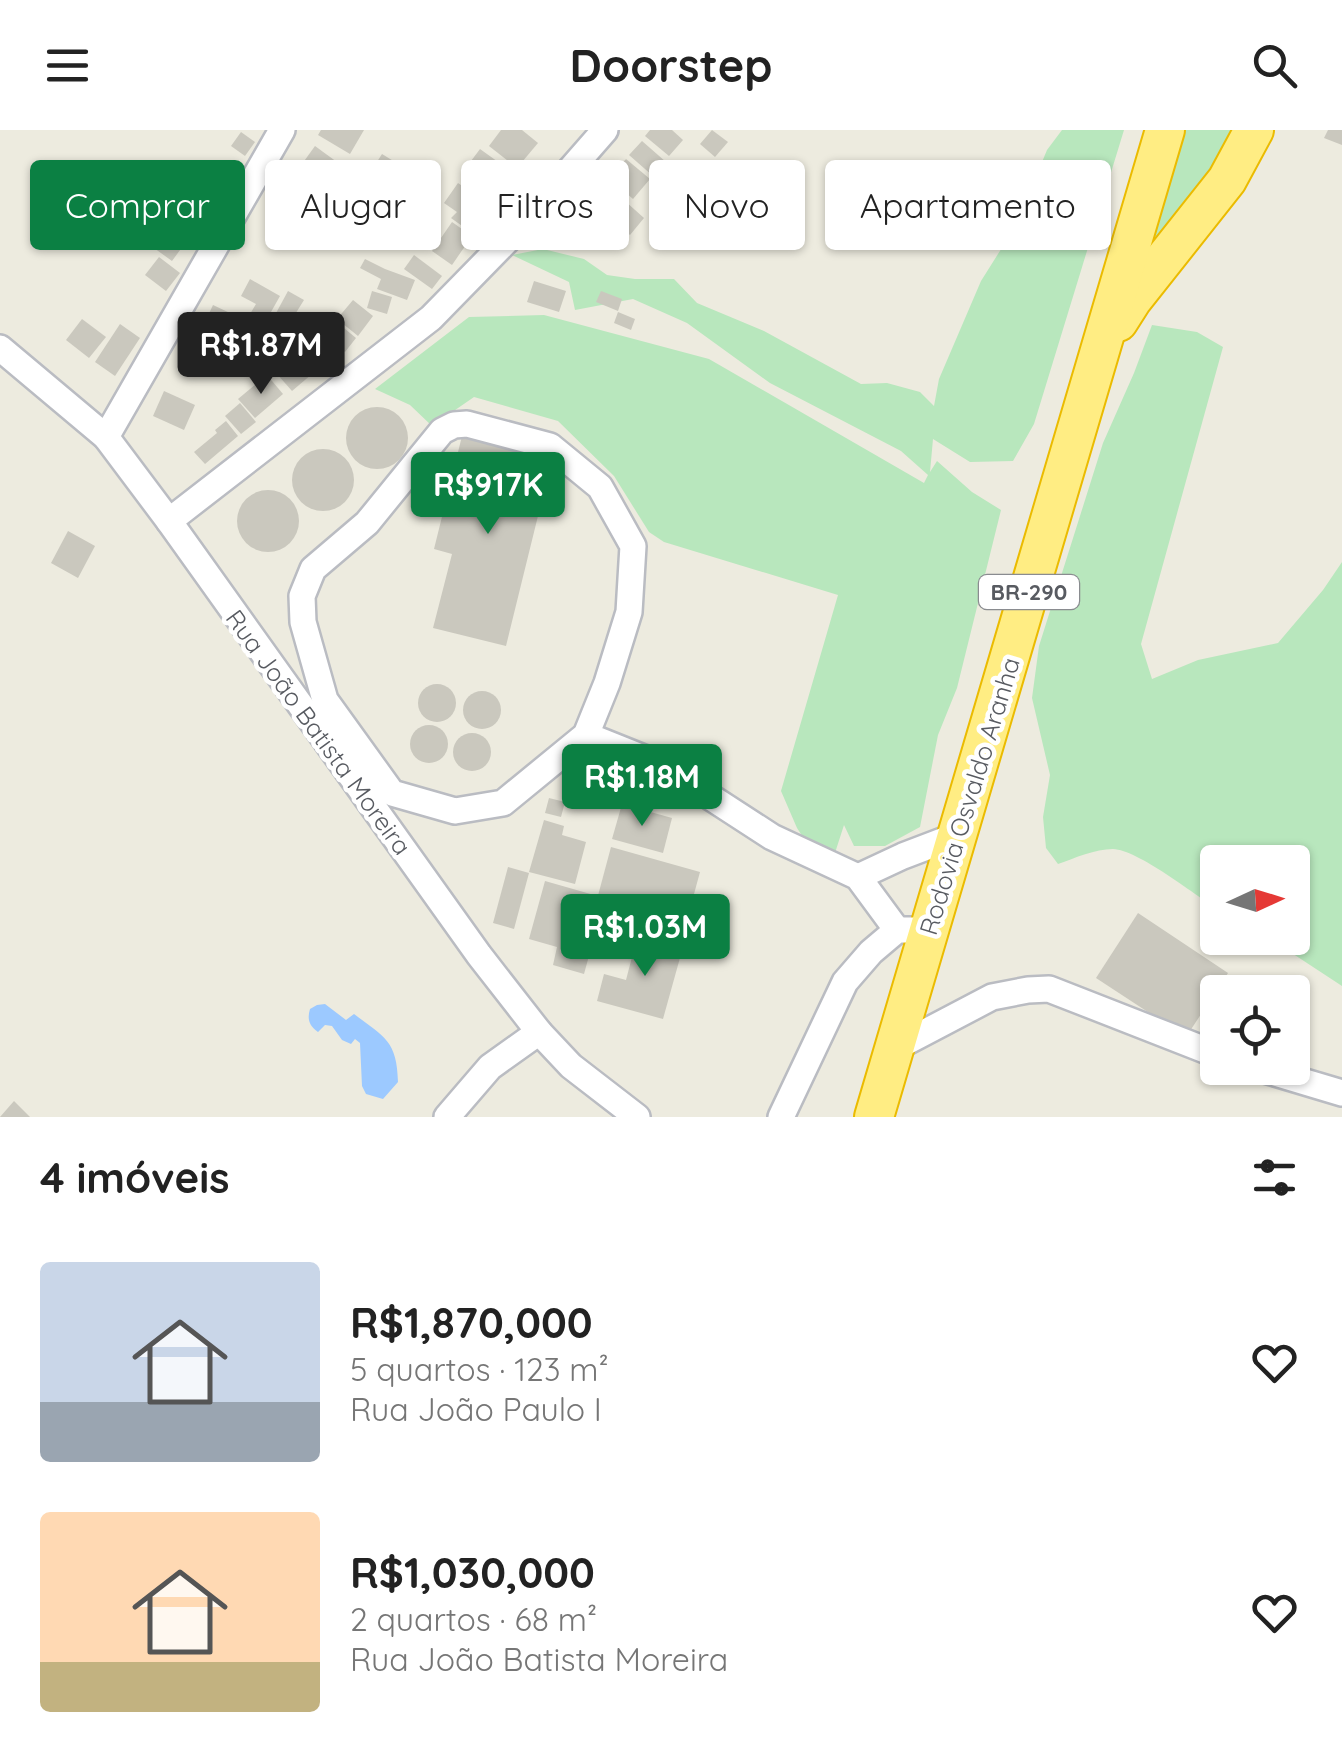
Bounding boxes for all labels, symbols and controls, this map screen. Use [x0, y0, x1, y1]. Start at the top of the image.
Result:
text: Doorstep [570, 37, 772, 93]
icon: menu [40, 38, 95, 93]
icon: search [1247, 38, 1302, 93]
chip: Comprar [30, 160, 245, 250]
chip: Alugar [265, 160, 441, 250]
chip: Filtros [461, 160, 629, 250]
chip: Novo [649, 160, 805, 250]
chip: Apartamento [825, 160, 1111, 250]
pin: R$1.87M [169, 312, 353, 397]
text: R$1.87M [200, 324, 322, 364]
pin: R$917K [407, 452, 569, 537]
text: R$917K [433, 464, 543, 504]
road number: BR-290 [979, 575, 1079, 609]
street label: Rua João Batista Moreira [220, 603, 418, 861]
street label: Rodovia Osvaldo Aranha [912, 653, 1026, 939]
pin: R$1.18M [550, 744, 734, 829]
text: R$1.18M [584, 756, 700, 796]
north arrow [1200, 845, 1310, 955]
map controls [1200, 845, 1310, 1085]
pin: R$1.03M [553, 894, 737, 979]
text: R$1.03M [583, 906, 707, 946]
button: locate [1200, 975, 1310, 1085]
icon: filters [1247, 1150, 1302, 1205]
text: 4 imóveis [40, 1151, 229, 1204]
text: R$1,870,000 [350, 1296, 593, 1349]
icon: home [120, 1302, 240, 1422]
icon: heart [1247, 1335, 1302, 1390]
text: 5 quartos · 123 m² [350, 1349, 609, 1389]
text: Rua João Paulo I [350, 1389, 602, 1429]
text: R$1,030,000 [350, 1546, 595, 1599]
icon: home [120, 1552, 240, 1672]
icon: heart [1247, 1585, 1302, 1640]
text: 2 quartos · 68 m² [350, 1599, 597, 1639]
text: Rua João Batista Moreira [350, 1639, 728, 1679]

